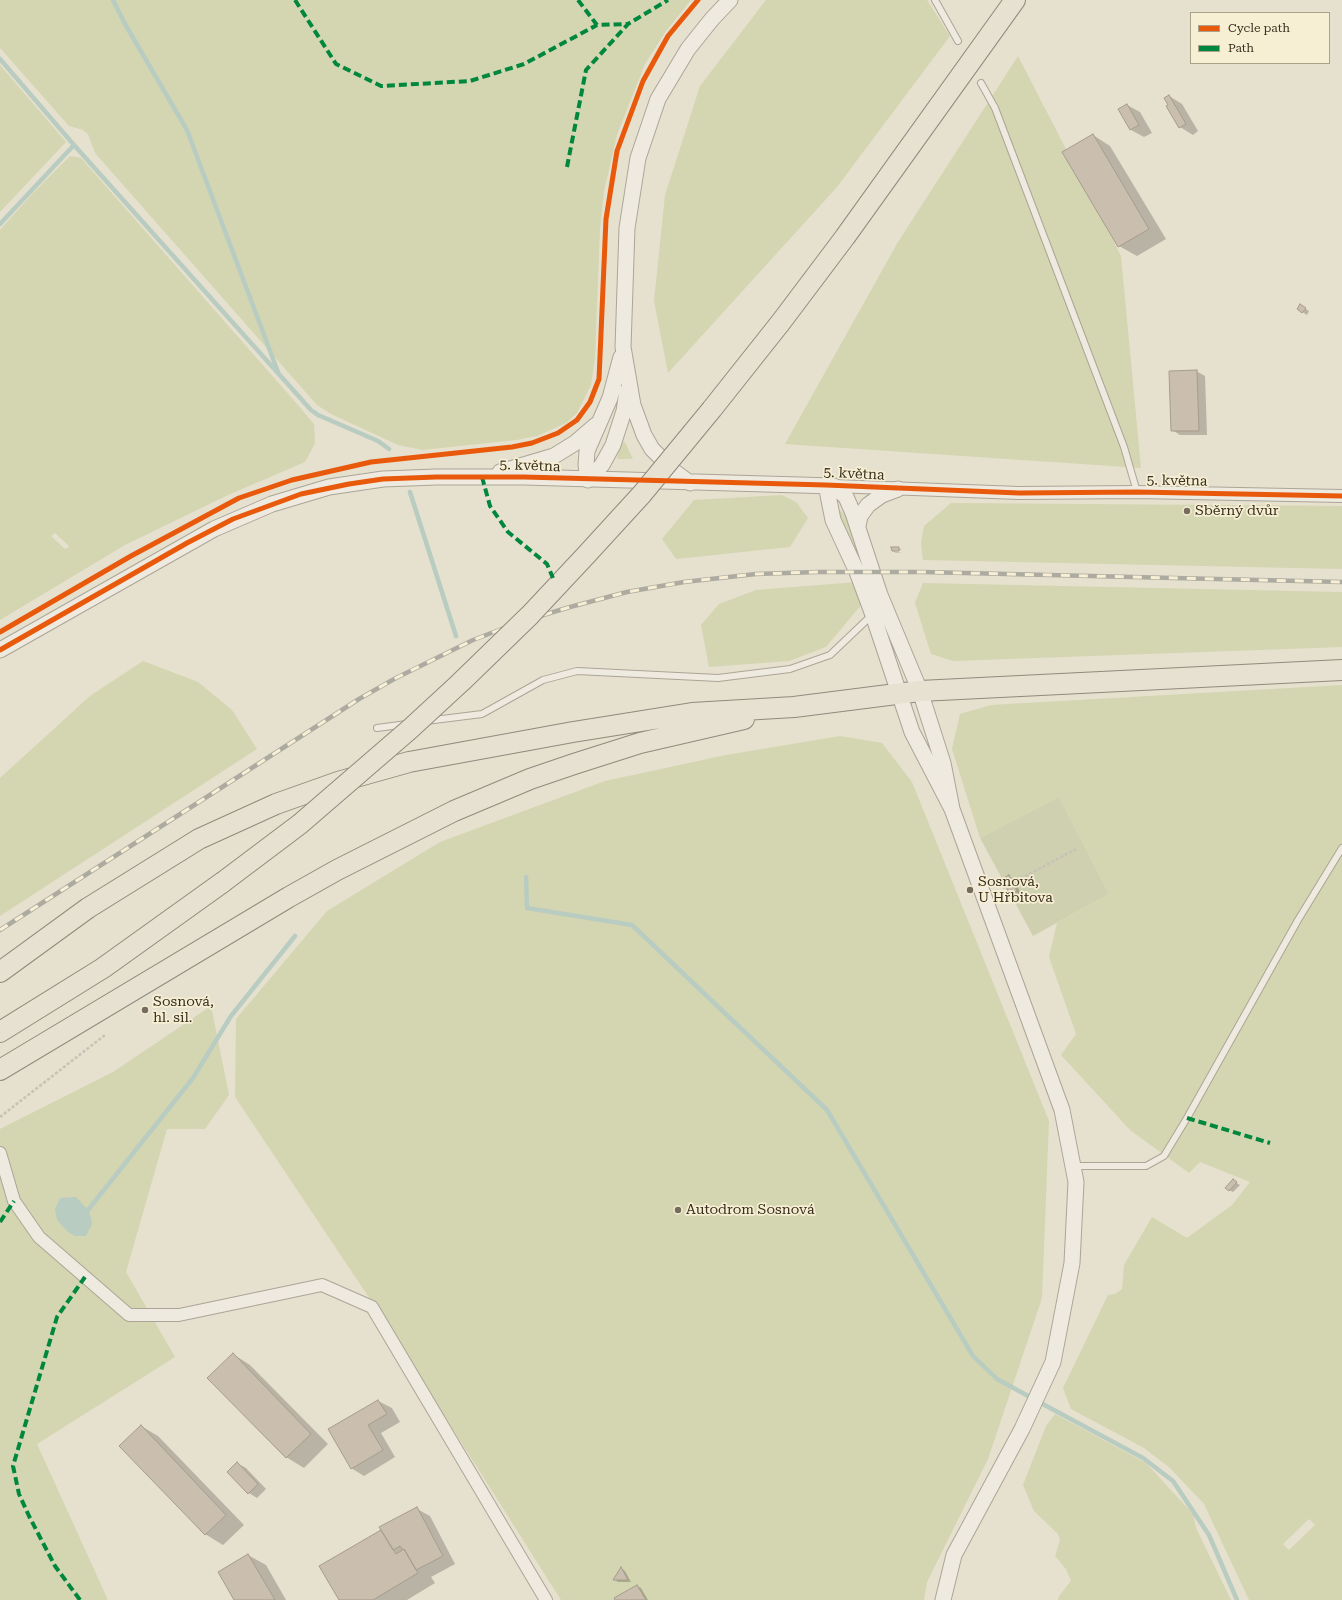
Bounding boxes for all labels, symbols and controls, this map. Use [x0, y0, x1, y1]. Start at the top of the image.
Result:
legend [1190, 12, 1330, 64]
text: Cycle path [1228, 21, 1290, 35]
text: Path [1228, 41, 1254, 55]
street label: 5. května [499, 457, 561, 475]
street label: 5. května [823, 464, 885, 484]
street label: 5. května [1146, 472, 1208, 490]
place label: Sběrný dvůr [1195, 503, 1279, 519]
marker: Sběrný dvůr [1182, 506, 1192, 516]
place label: Sosnová, U Hřbitova [978, 874, 1053, 906]
marker: Sosnová, U Hřbitova [965, 885, 975, 895]
place label: Sosnová, hl. sil. [153, 994, 214, 1026]
marker: Sosnová, hl. sil. [140, 1005, 150, 1015]
place label: Autodrom Sosnová [686, 1202, 814, 1218]
marker: Autodrom Sosnová [673, 1205, 683, 1215]

